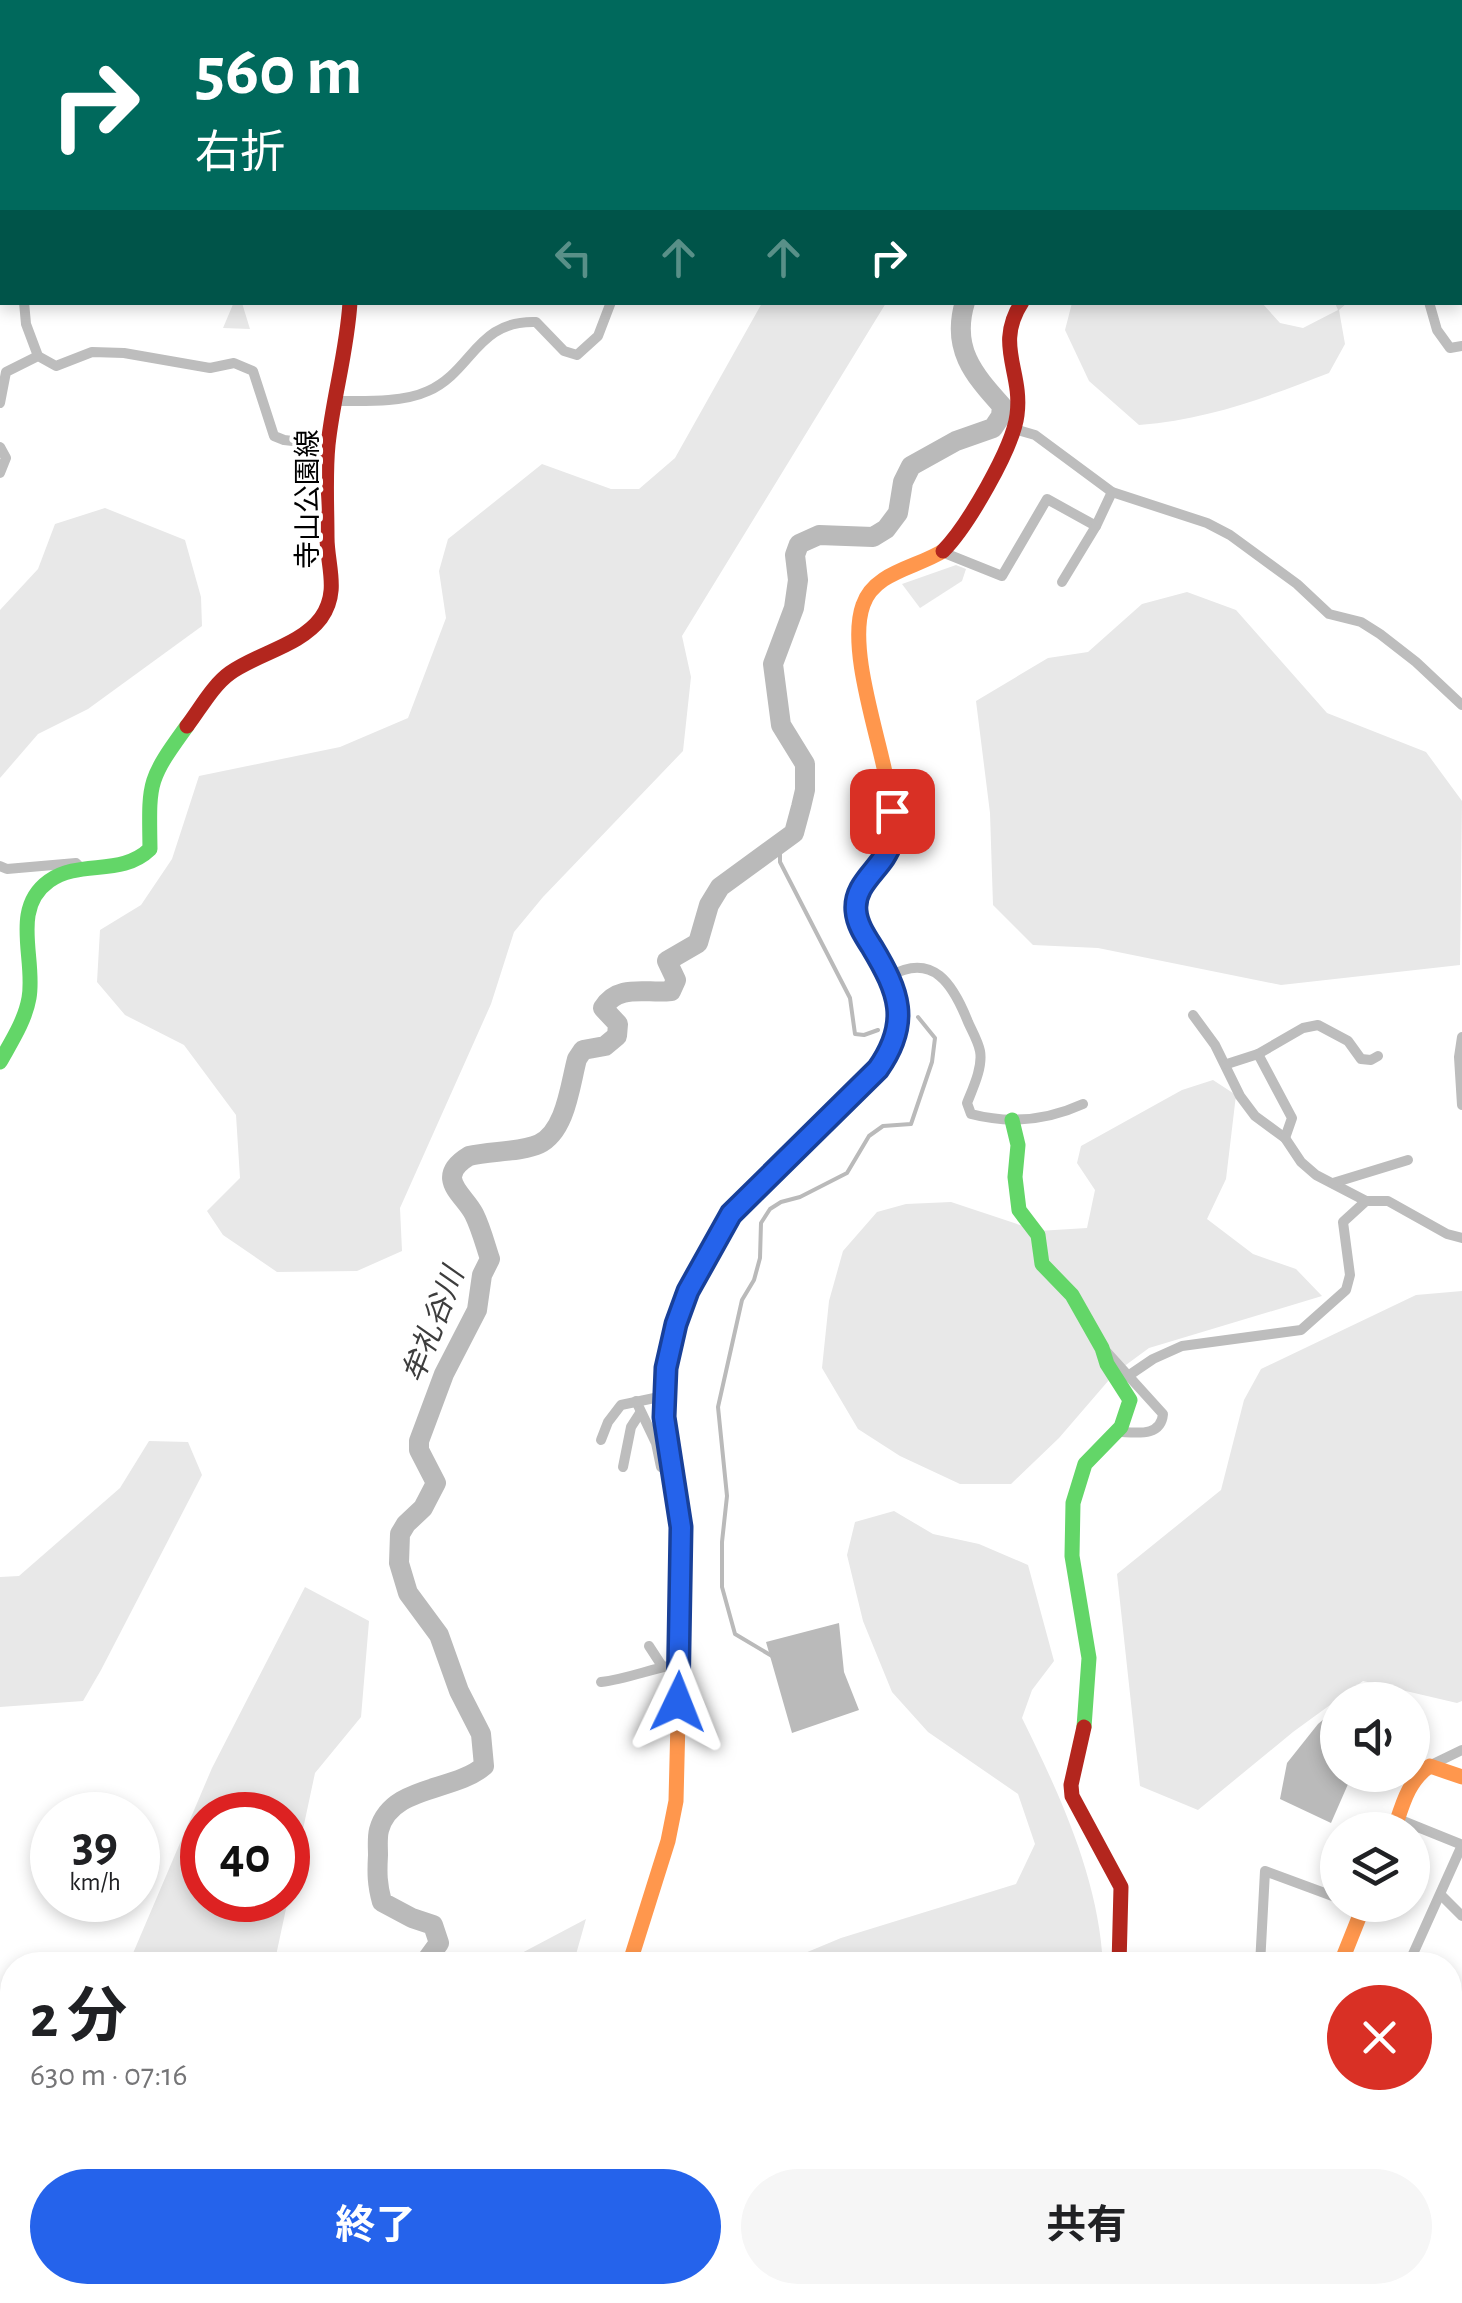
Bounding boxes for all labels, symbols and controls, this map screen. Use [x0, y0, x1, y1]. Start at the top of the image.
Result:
text: 560 m [195, 37, 363, 107]
icon: right [30, 40, 160, 170]
text: 右折 [195, 131, 285, 176]
icon: left [546, 230, 601, 285]
icon: ahead [651, 230, 706, 285]
icon: ahead [756, 230, 811, 285]
icon: right [861, 230, 916, 285]
street label: 寺山公園線 [293, 429, 323, 569]
pin [850, 769, 935, 854]
icon: arrive [865, 784, 920, 839]
water label: 牟礼谷川 [397, 1260, 471, 1387]
position arrow [626, 1650, 730, 1754]
map controls [1320, 1682, 1430, 1922]
button: sound [1320, 1682, 1430, 1792]
speed limit sign: 40 [180, 1792, 310, 1922]
button: layers [1320, 1812, 1430, 1922]
text: 39 [72, 1820, 118, 1870]
text: km/h [69, 1870, 121, 1895]
button: close [1327, 1985, 1432, 2090]
text: 2 分 [30, 1988, 127, 2048]
text: 630 m · 07:16 [30, 2059, 188, 2091]
button: 終了 [30, 2169, 721, 2284]
button: 共有 [741, 2169, 1432, 2284]

